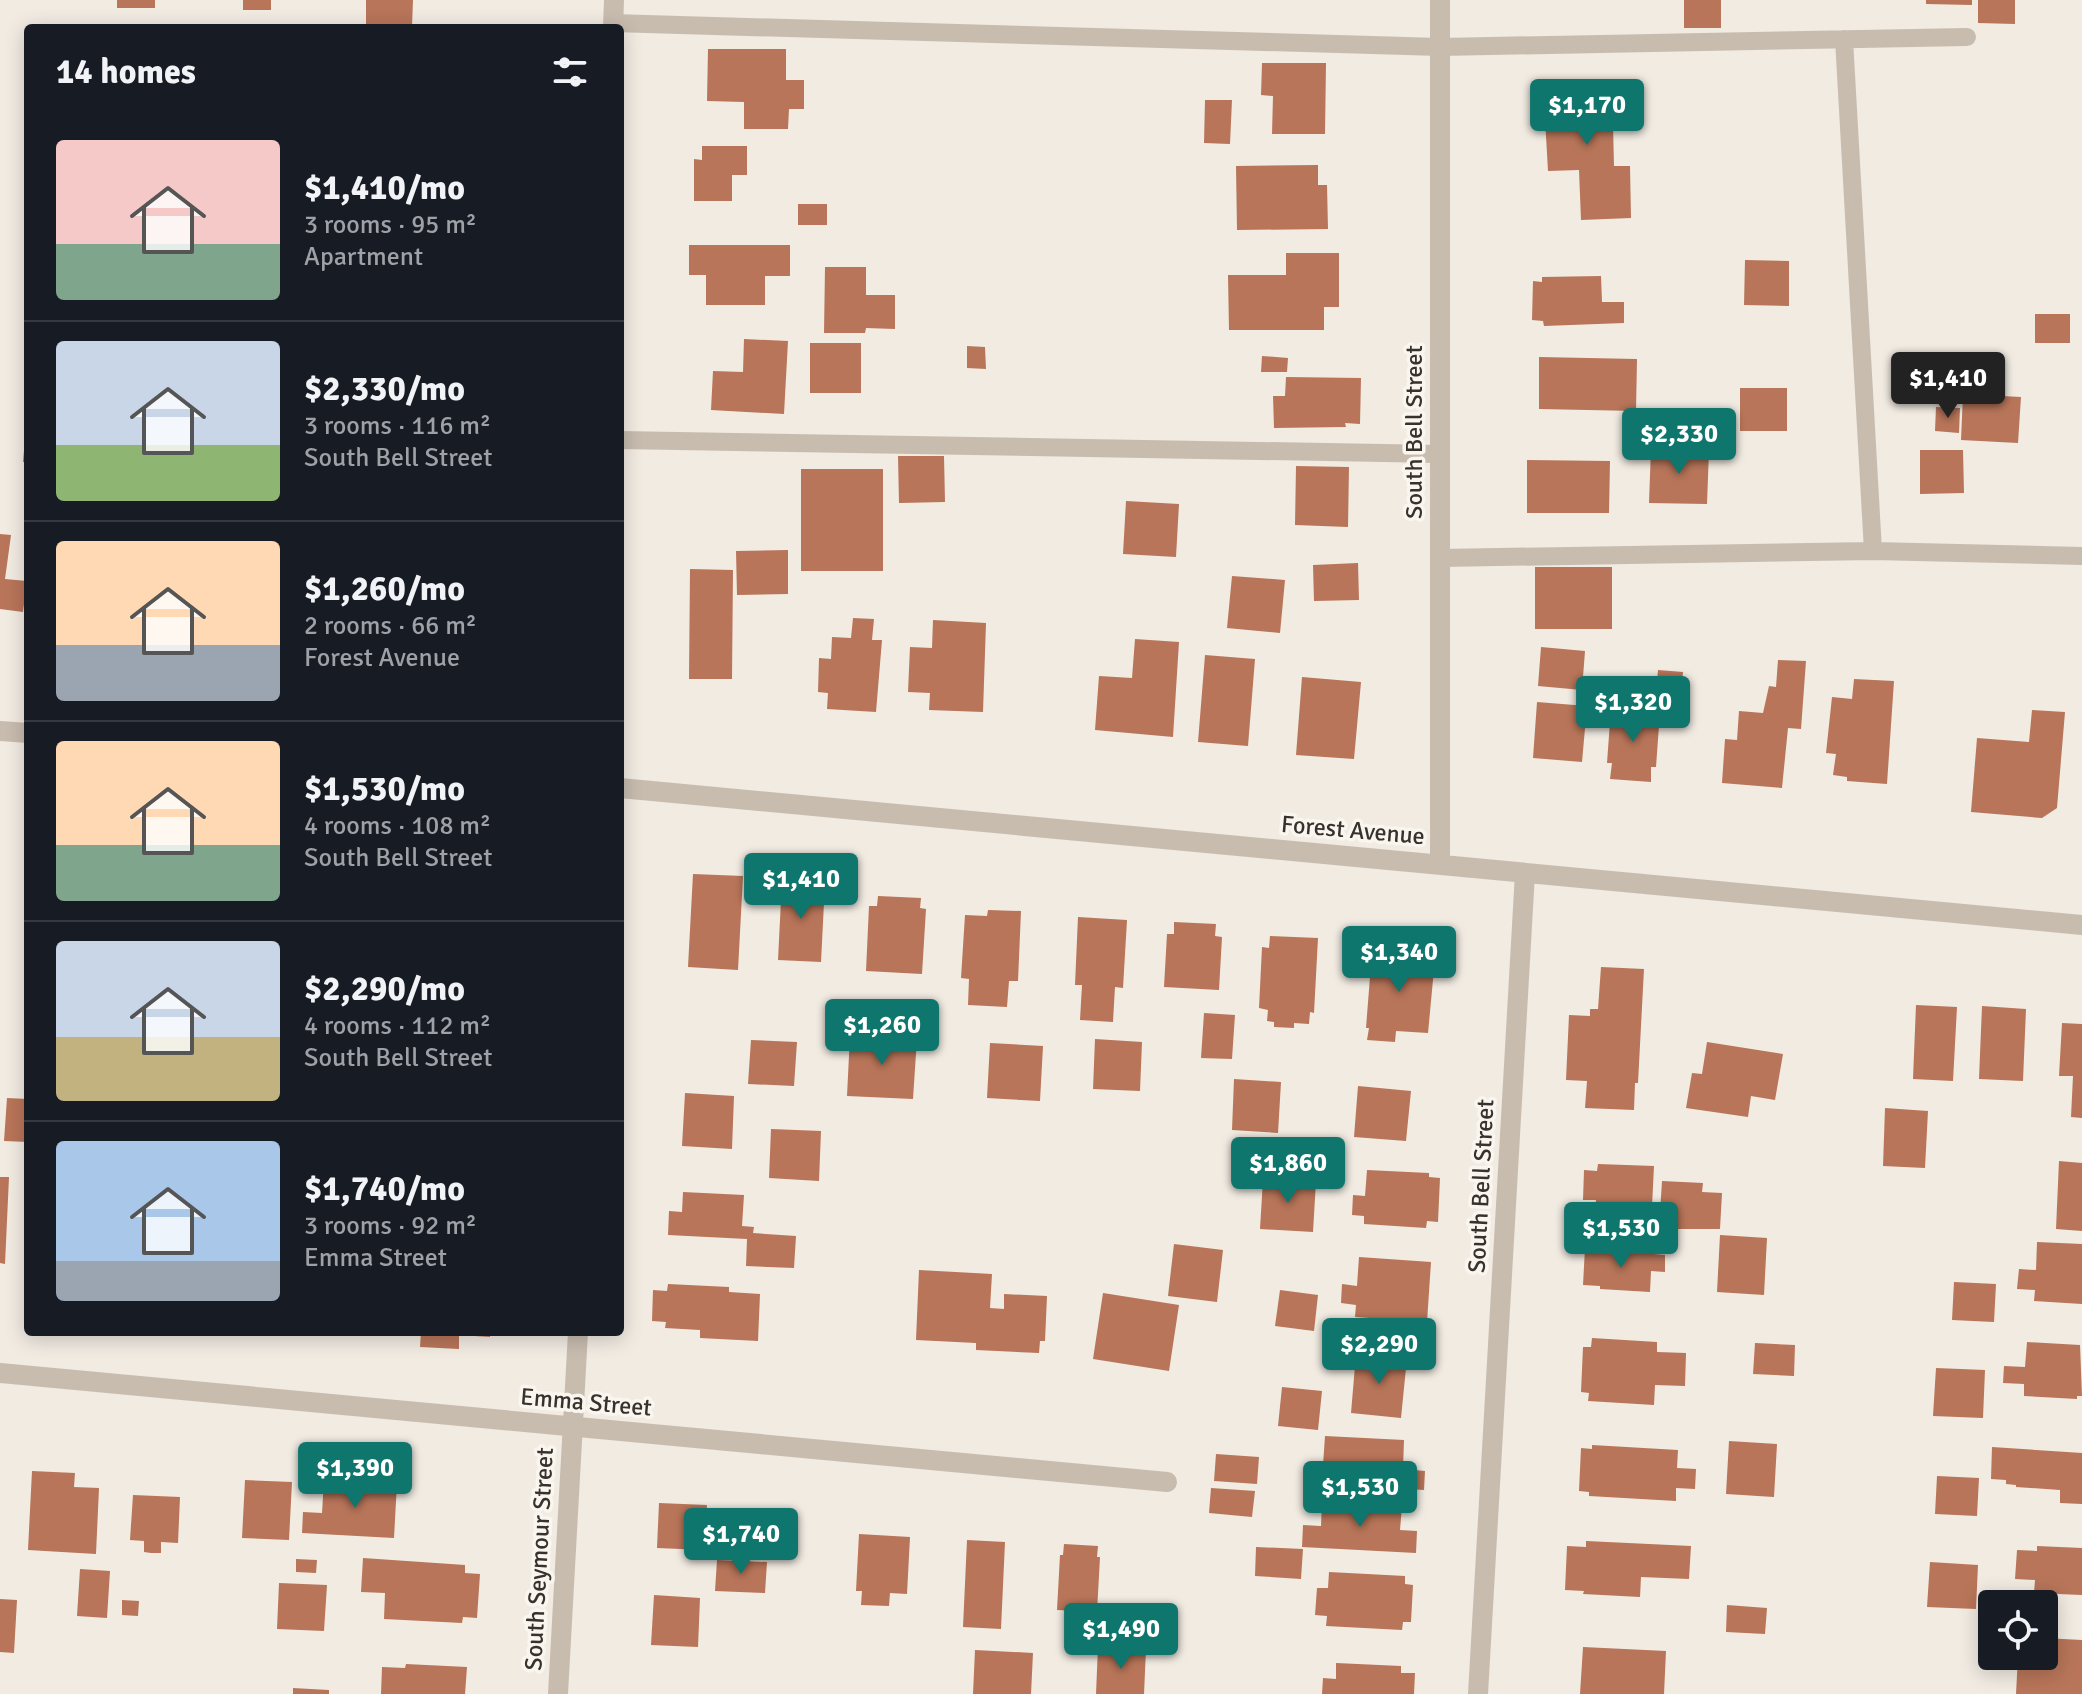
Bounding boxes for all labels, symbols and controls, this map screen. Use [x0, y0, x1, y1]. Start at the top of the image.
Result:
icon: filters [548, 50, 592, 94]
text: 14 homes [56, 51, 196, 93]
pin: $1,170 [1522, 79, 1652, 147]
text: $1,170 [1548, 89, 1626, 121]
text: $1,410/mo [304, 167, 465, 209]
icon: home [120, 172, 216, 268]
text: 3 rooms · 95 m² [304, 209, 477, 241]
text: Apartment [304, 241, 423, 273]
street label: South Bell Street [1399, 345, 1429, 519]
pin: $1,410 [1883, 352, 2013, 420]
text: $1,410 [1909, 362, 1987, 394]
text: $2,330/mo [304, 368, 465, 410]
icon: home [120, 373, 216, 469]
pin: $2,330 [1614, 408, 1744, 476]
text: 3 rooms · 116 m² [304, 410, 491, 442]
text: $2,330 [1640, 418, 1718, 450]
text: South Bell Street [304, 442, 492, 474]
text: $1,260/mo [304, 568, 465, 610]
icon: home [120, 573, 216, 669]
text: 2 rooms · 66 m² [304, 610, 477, 642]
text: Forest Avenue [304, 642, 460, 674]
pin: $1,320 [1568, 676, 1698, 744]
text: $1,320 [1594, 686, 1672, 718]
text: $1,530/mo [304, 768, 465, 810]
icon: home [120, 773, 216, 869]
street label: Forest Avenue [1280, 809, 1426, 851]
text: 4 rooms · 108 m² [304, 810, 491, 842]
text: South Bell Street [304, 842, 492, 874]
pin: $1,410 [736, 853, 866, 921]
text: $1,410 [762, 863, 840, 895]
pin: $1,340 [1334, 926, 1464, 994]
text: $1,340 [1360, 936, 1438, 968]
text: $2,290/mo [304, 968, 465, 1010]
icon: home [120, 973, 216, 1069]
pin: $1,260 [817, 999, 947, 1067]
text: $1,260 [843, 1009, 921, 1041]
text: 4 rooms · 112 m² [304, 1010, 491, 1042]
text: South Bell Street [304, 1042, 492, 1074]
street label: South Bell Street [1461, 1098, 1501, 1274]
pin: $1,860 [1223, 1137, 1353, 1205]
text: $1,860 [1249, 1147, 1327, 1179]
text: $1,740/mo [304, 1168, 465, 1210]
icon: home [120, 1173, 216, 1269]
pin: $1,530 [1556, 1202, 1686, 1270]
text: 3 rooms · 92 m² [304, 1210, 477, 1242]
text: $1,530 [1582, 1212, 1660, 1244]
text: Emma Street [304, 1242, 447, 1274]
pin: $2,290 [1314, 1318, 1444, 1386]
text: $2,290 [1340, 1328, 1418, 1360]
street label: Emma Street [519, 1381, 653, 1423]
pin: $1,390 [290, 1442, 420, 1510]
street label: South Seymour Street [518, 1447, 560, 1671]
text: $1,390 [316, 1452, 394, 1484]
pin: $1,530 [1295, 1461, 1425, 1529]
text: $1,530 [1321, 1471, 1399, 1503]
pin: $1,740 [676, 1508, 806, 1576]
text: $1,740 [702, 1518, 780, 1550]
map controls [1978, 1590, 2058, 1670]
button: locate [1978, 1590, 2058, 1670]
pin: $1,490 [1056, 1603, 1186, 1671]
text: $1,490 [1082, 1613, 1160, 1645]

